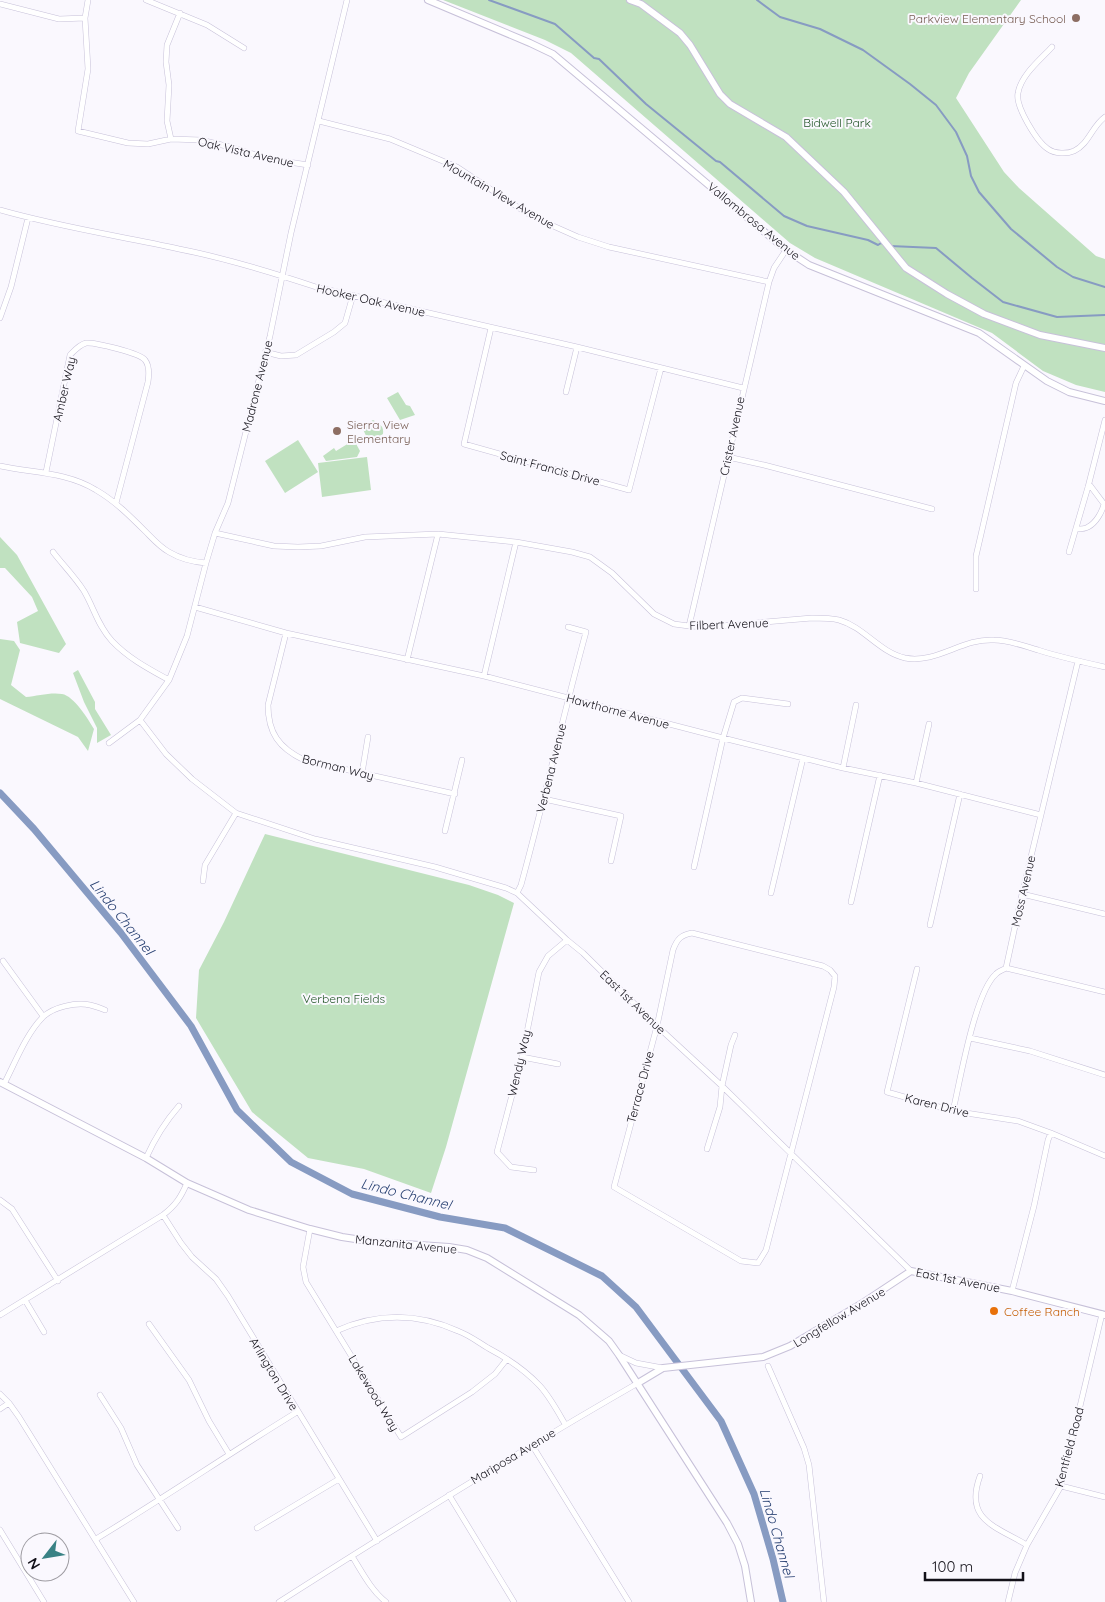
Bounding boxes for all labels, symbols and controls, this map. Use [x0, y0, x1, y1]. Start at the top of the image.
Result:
place label: Parkview Elementary School [909, 11, 1066, 26]
marker: Parkview Elementary School [1070, 12, 1082, 24]
park label: Bidwell Park [803, 115, 871, 130]
street label: Oak Vista Avenue [197, 134, 296, 170]
street label: Mountain View Avenue [441, 156, 557, 232]
street label: Vallombrosa Avenue [705, 179, 804, 263]
street label: Hooker Oak Avenue [315, 280, 427, 320]
street label: Madrone Avenue [238, 338, 276, 433]
street label: Amber Way [49, 355, 79, 423]
street label: Crister Avenue [716, 395, 748, 477]
place label: Sierra View Elementary [347, 417, 411, 446]
marker: Sierra View Elementary [331, 425, 343, 437]
street label: Saint Francis Drive [498, 447, 602, 489]
street label: Filbert Avenue [689, 615, 769, 633]
street label: Hawthorne Avenue [565, 690, 671, 732]
street label: Verbena Avenue [533, 721, 569, 814]
street label: Borman Way [300, 751, 376, 783]
street label: Moss Avenue [1008, 854, 1039, 928]
water label: Lindo Channel [86, 876, 159, 960]
street label: East 1st Avenue [597, 967, 669, 1037]
park label: Verbena Fields [303, 991, 386, 1006]
street label: Wendy Way [504, 1028, 534, 1098]
street label: Terrace Drive [623, 1049, 657, 1125]
street label: Karen Drive [903, 1090, 971, 1120]
water label: Lindo Channel [359, 1174, 455, 1214]
street label: Manzanita Avenue [354, 1231, 458, 1257]
street label: East 1st Avenue [915, 1264, 1002, 1296]
street label: Longfellow Avenue [790, 1283, 888, 1350]
place label: Coffee Ranch [1004, 1304, 1080, 1319]
marker: Coffee Ranch [988, 1305, 1000, 1317]
street label: Arlington Drive [246, 1335, 302, 1413]
street label: Lakewood Way [345, 1352, 403, 1434]
street label: Kentfield Road [1051, 1405, 1087, 1489]
street label: Mariposa Avenue [468, 1425, 558, 1487]
water label: Lindo Channel [756, 1486, 799, 1581]
north arrow [20, 1532, 70, 1582]
scale bar [925, 1550, 1022, 1582]
text: N [23, 1555, 44, 1573]
text: 100 m [932, 1557, 973, 1576]

